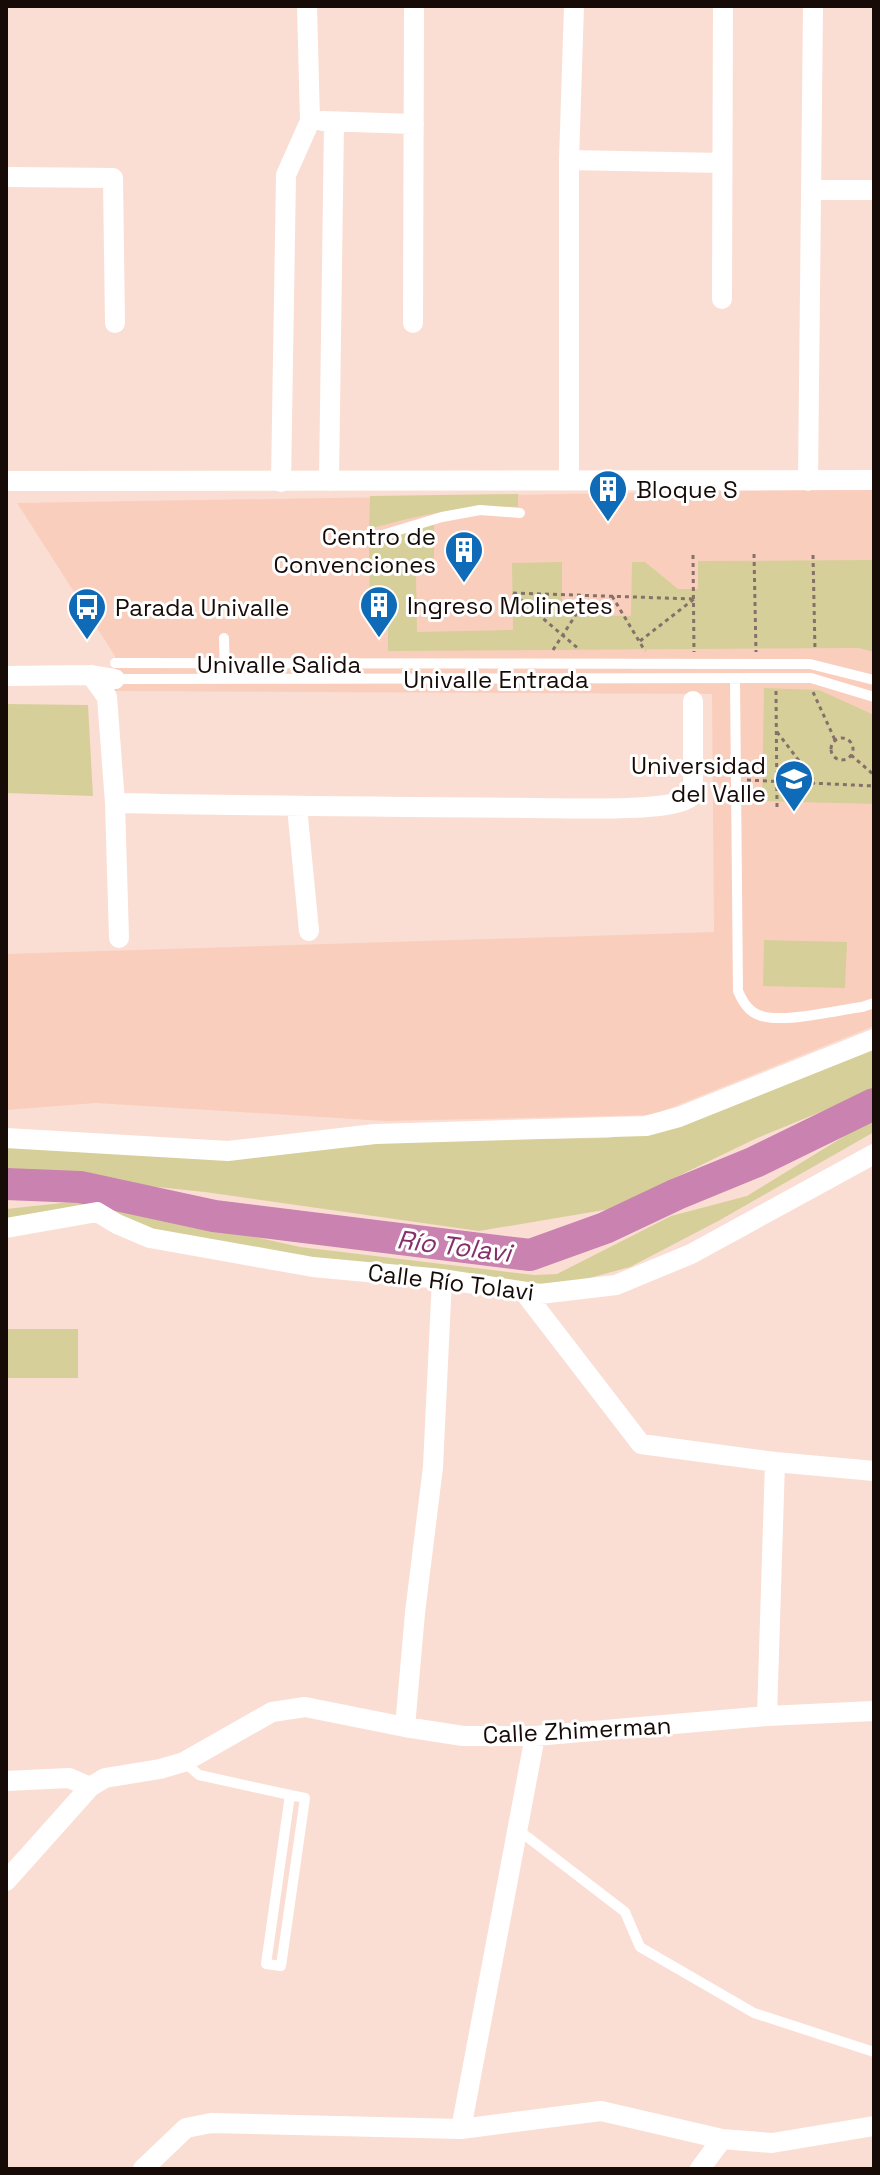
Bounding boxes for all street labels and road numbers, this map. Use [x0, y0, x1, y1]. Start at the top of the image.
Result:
street label: Univalle Salida [197, 649, 361, 680]
street label: Univalle Entrada [403, 664, 589, 695]
street label: Calle Río Tolavi [366, 1256, 536, 1308]
street label: Calle Zhimerman [482, 1710, 672, 1750]

